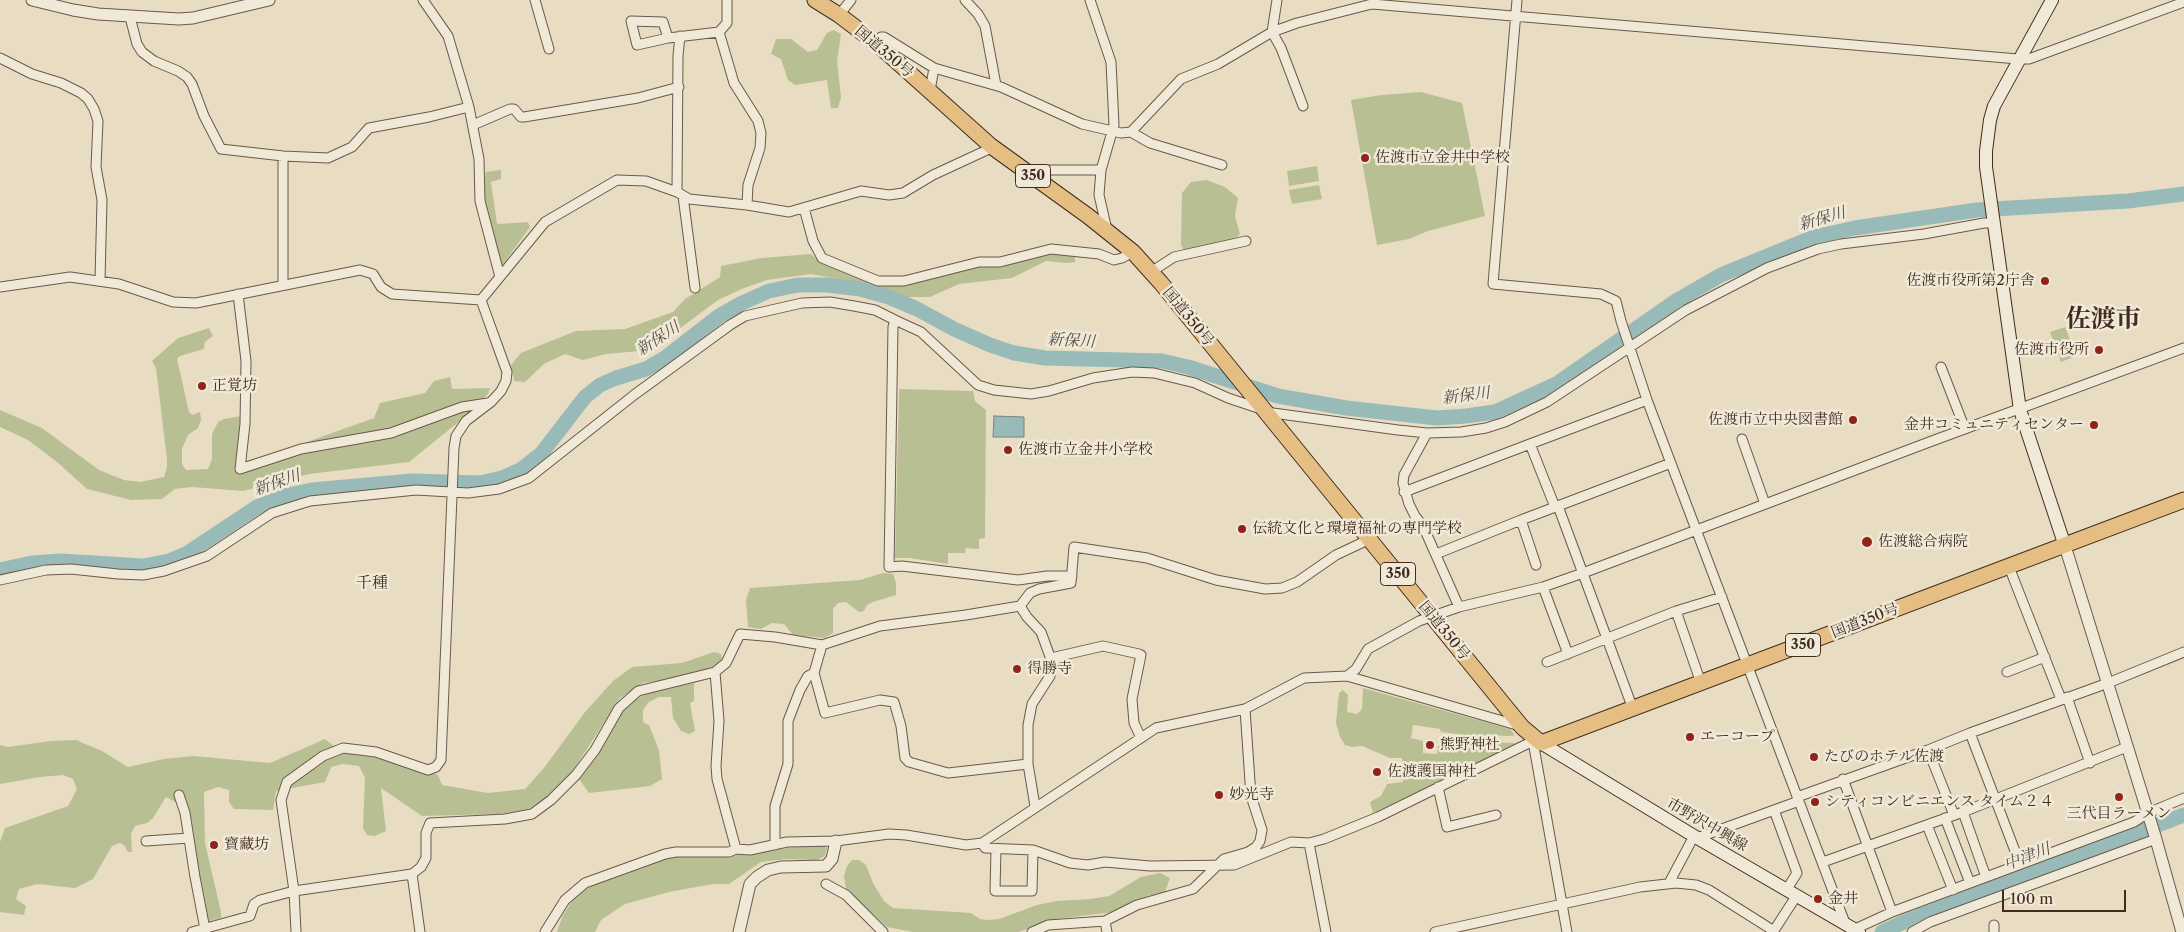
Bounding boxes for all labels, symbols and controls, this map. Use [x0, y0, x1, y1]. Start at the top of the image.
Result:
street label: 国道350号 [851, 22, 917, 82]
place label: 佐渡市立金井中学校 [1375, 149, 1510, 167]
marker: 佐渡市立金井中学校 [1359, 152, 1371, 164]
road number: 350 [1016, 165, 1050, 188]
water label: 新保川 [1796, 203, 1848, 235]
place label: 佐渡市役所第2庁舎 [1906, 272, 2035, 290]
marker: 佐渡市役所第2庁舎 [2039, 275, 2051, 287]
street label: 国道350号 [1159, 284, 1217, 350]
district label: 佐渡市 [2066, 305, 2140, 335]
water label: 新保川 [633, 318, 683, 360]
water label: 新保川 [1047, 330, 1095, 352]
place label: 佐渡市役所 [2014, 341, 2089, 359]
marker: 佐渡市役所 [2093, 344, 2105, 356]
place label: 正覚坊 [212, 377, 257, 395]
marker: 正覚坊 [196, 380, 208, 392]
water label: 新保川 [1441, 384, 1491, 408]
place label: 佐渡市立中央図書館 [1708, 411, 1843, 429]
marker: 佐渡市立中央図書館 [1847, 414, 1859, 426]
place label: 金井コミュニティセンター [1904, 416, 2084, 434]
marker: 金井コミュニティセンター [2088, 419, 2100, 431]
place label: 佐渡市立金井小学校 [1018, 441, 1153, 459]
marker: 佐渡市立金井小学校 [1002, 444, 1014, 456]
water label: 新保川 [251, 466, 303, 500]
place label: 伝統文化と環境福祉の専門学校 [1252, 520, 1462, 538]
marker: 伝統文化と環境福祉の専門学校 [1236, 523, 1248, 535]
place label: 佐渡総合病院 [1878, 533, 1968, 551]
marker: 佐渡総合病院 [1860, 535, 1874, 549]
road number: 350 [1380, 562, 1416, 586]
district label: 千種 [356, 573, 388, 593]
street label: 国道350号 [1415, 598, 1473, 664]
street label: 国道350号 [1829, 600, 1901, 642]
road number: 350 [1786, 634, 1820, 656]
place label: 得勝寺 [1027, 660, 1072, 678]
marker: 得勝寺 [1011, 663, 1023, 675]
place label: エーコープ [1700, 728, 1775, 746]
marker: エーコープ [1684, 731, 1696, 743]
place label: 熊野神社 [1440, 736, 1500, 754]
marker: 熊野神社 [1424, 739, 1436, 751]
place label: たびのホテル佐渡 [1824, 748, 1944, 766]
marker: たびのホテル佐渡 [1808, 751, 1820, 763]
place label: 佐渡護国神社 [1387, 763, 1477, 781]
marker: 佐渡護国神社 [1371, 766, 1383, 778]
place label: 妙光寺 [1229, 786, 1274, 804]
marker: 妙光寺 [1213, 789, 1225, 801]
marker: 三代目ラーメン [2113, 791, 2125, 803]
place label: シティコンビニエンス タイム２４ [1825, 793, 2054, 811]
street label: 市野沢中興線 [1664, 795, 1750, 855]
marker: シティコンビニエンス タイム２４ [1809, 796, 1821, 808]
place label: 三代目ラーメン [2067, 805, 2171, 823]
place label: 寶藏坊 [224, 836, 269, 854]
marker: 寶藏坊 [208, 839, 220, 851]
water label: 中津川 [2001, 839, 2053, 875]
scale bar [2004, 880, 2128, 912]
text: 100 m [2010, 889, 2053, 908]
place label: 金井 [1828, 890, 1858, 908]
marker: 金井 [1812, 893, 1824, 905]

